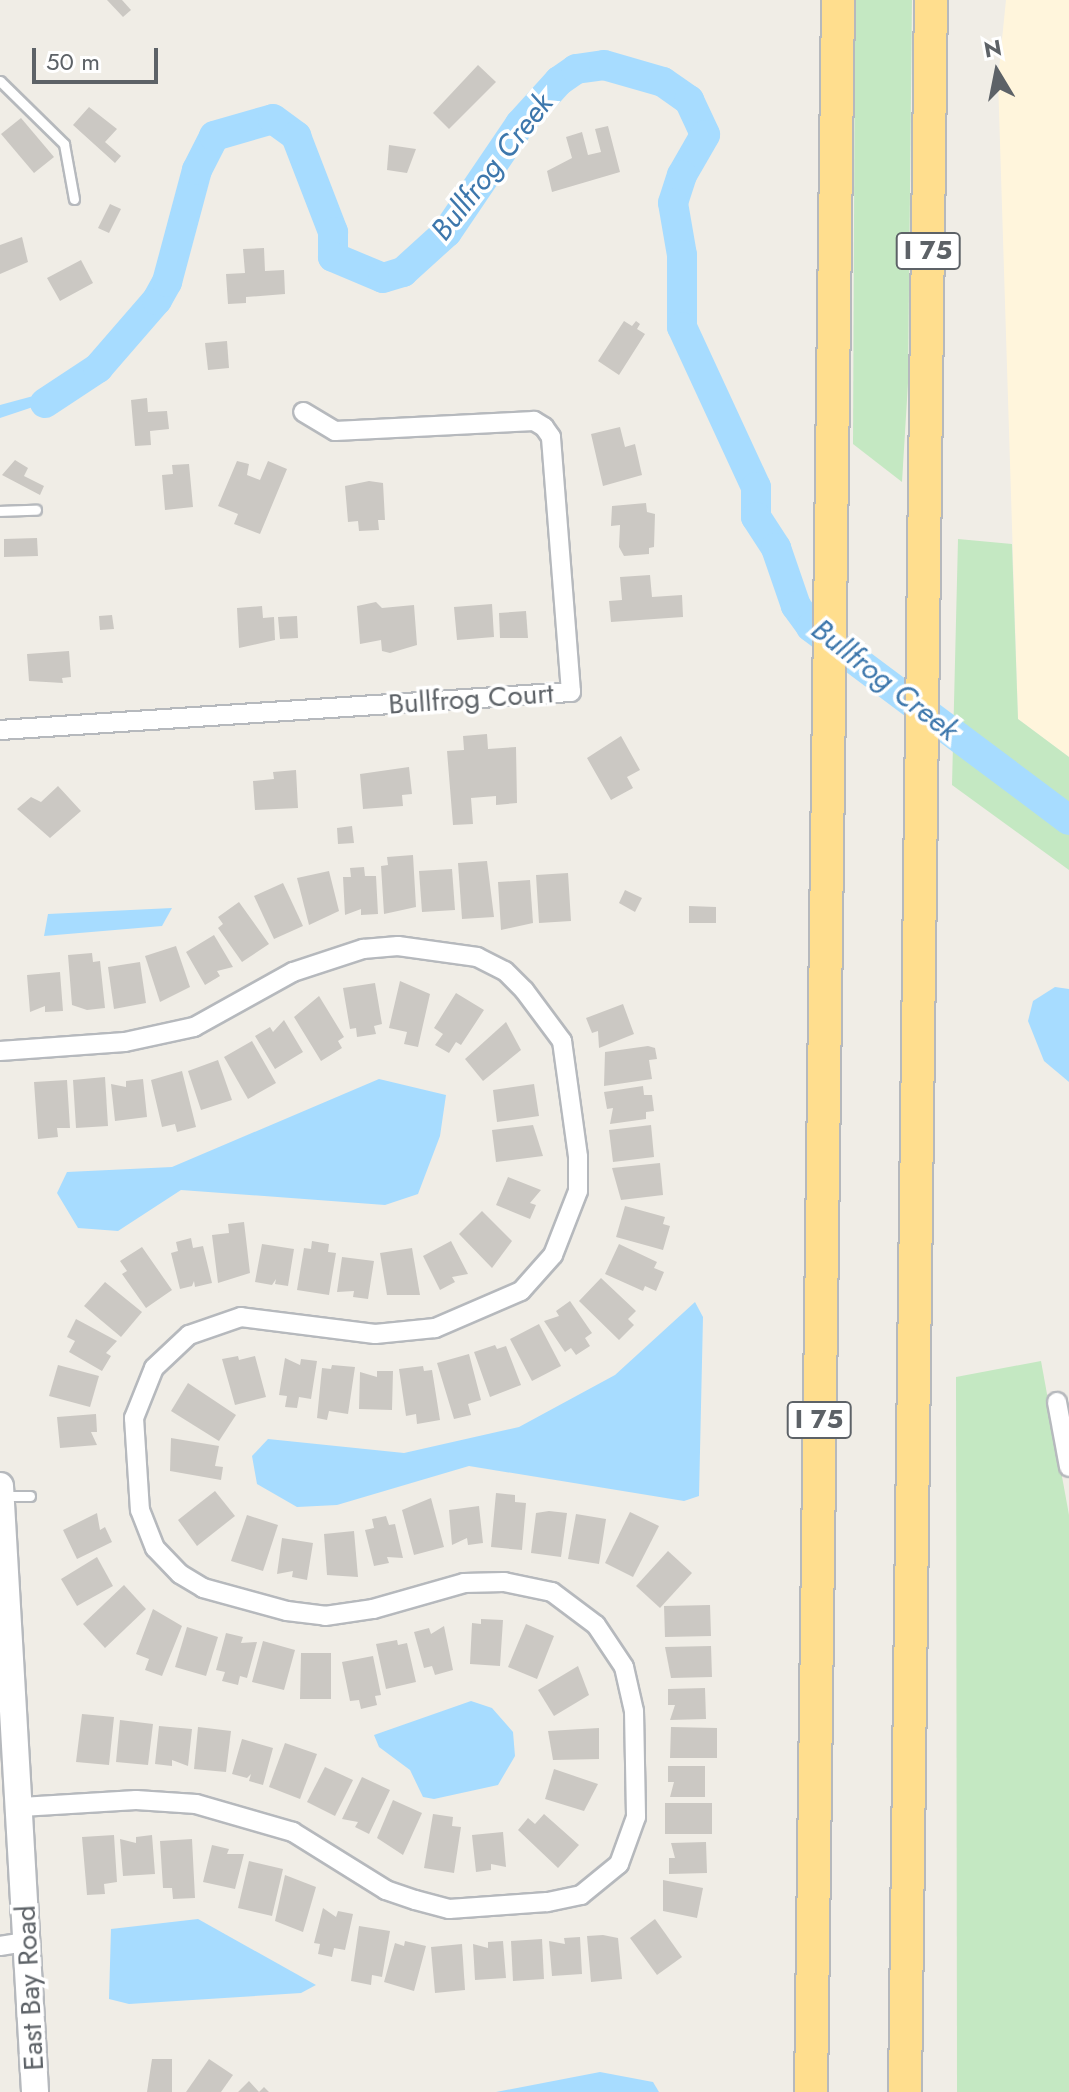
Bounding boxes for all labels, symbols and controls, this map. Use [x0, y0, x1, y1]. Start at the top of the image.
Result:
text: N [981, 31, 1004, 66]
scale bar [36, 32, 162, 82]
north arrow [957, 32, 1037, 112]
text: 50 m [46, 44, 100, 79]
water label: Bullfrog Creek [423, 86, 561, 248]
road number: I 75 [894, 229, 962, 273]
water label: Bullfrog Creek [804, 611, 966, 749]
street label: Bullfrog Court [387, 676, 555, 722]
road number: I 75 [785, 1398, 853, 1442]
street label: East Bay Road [9, 1905, 51, 2071]

